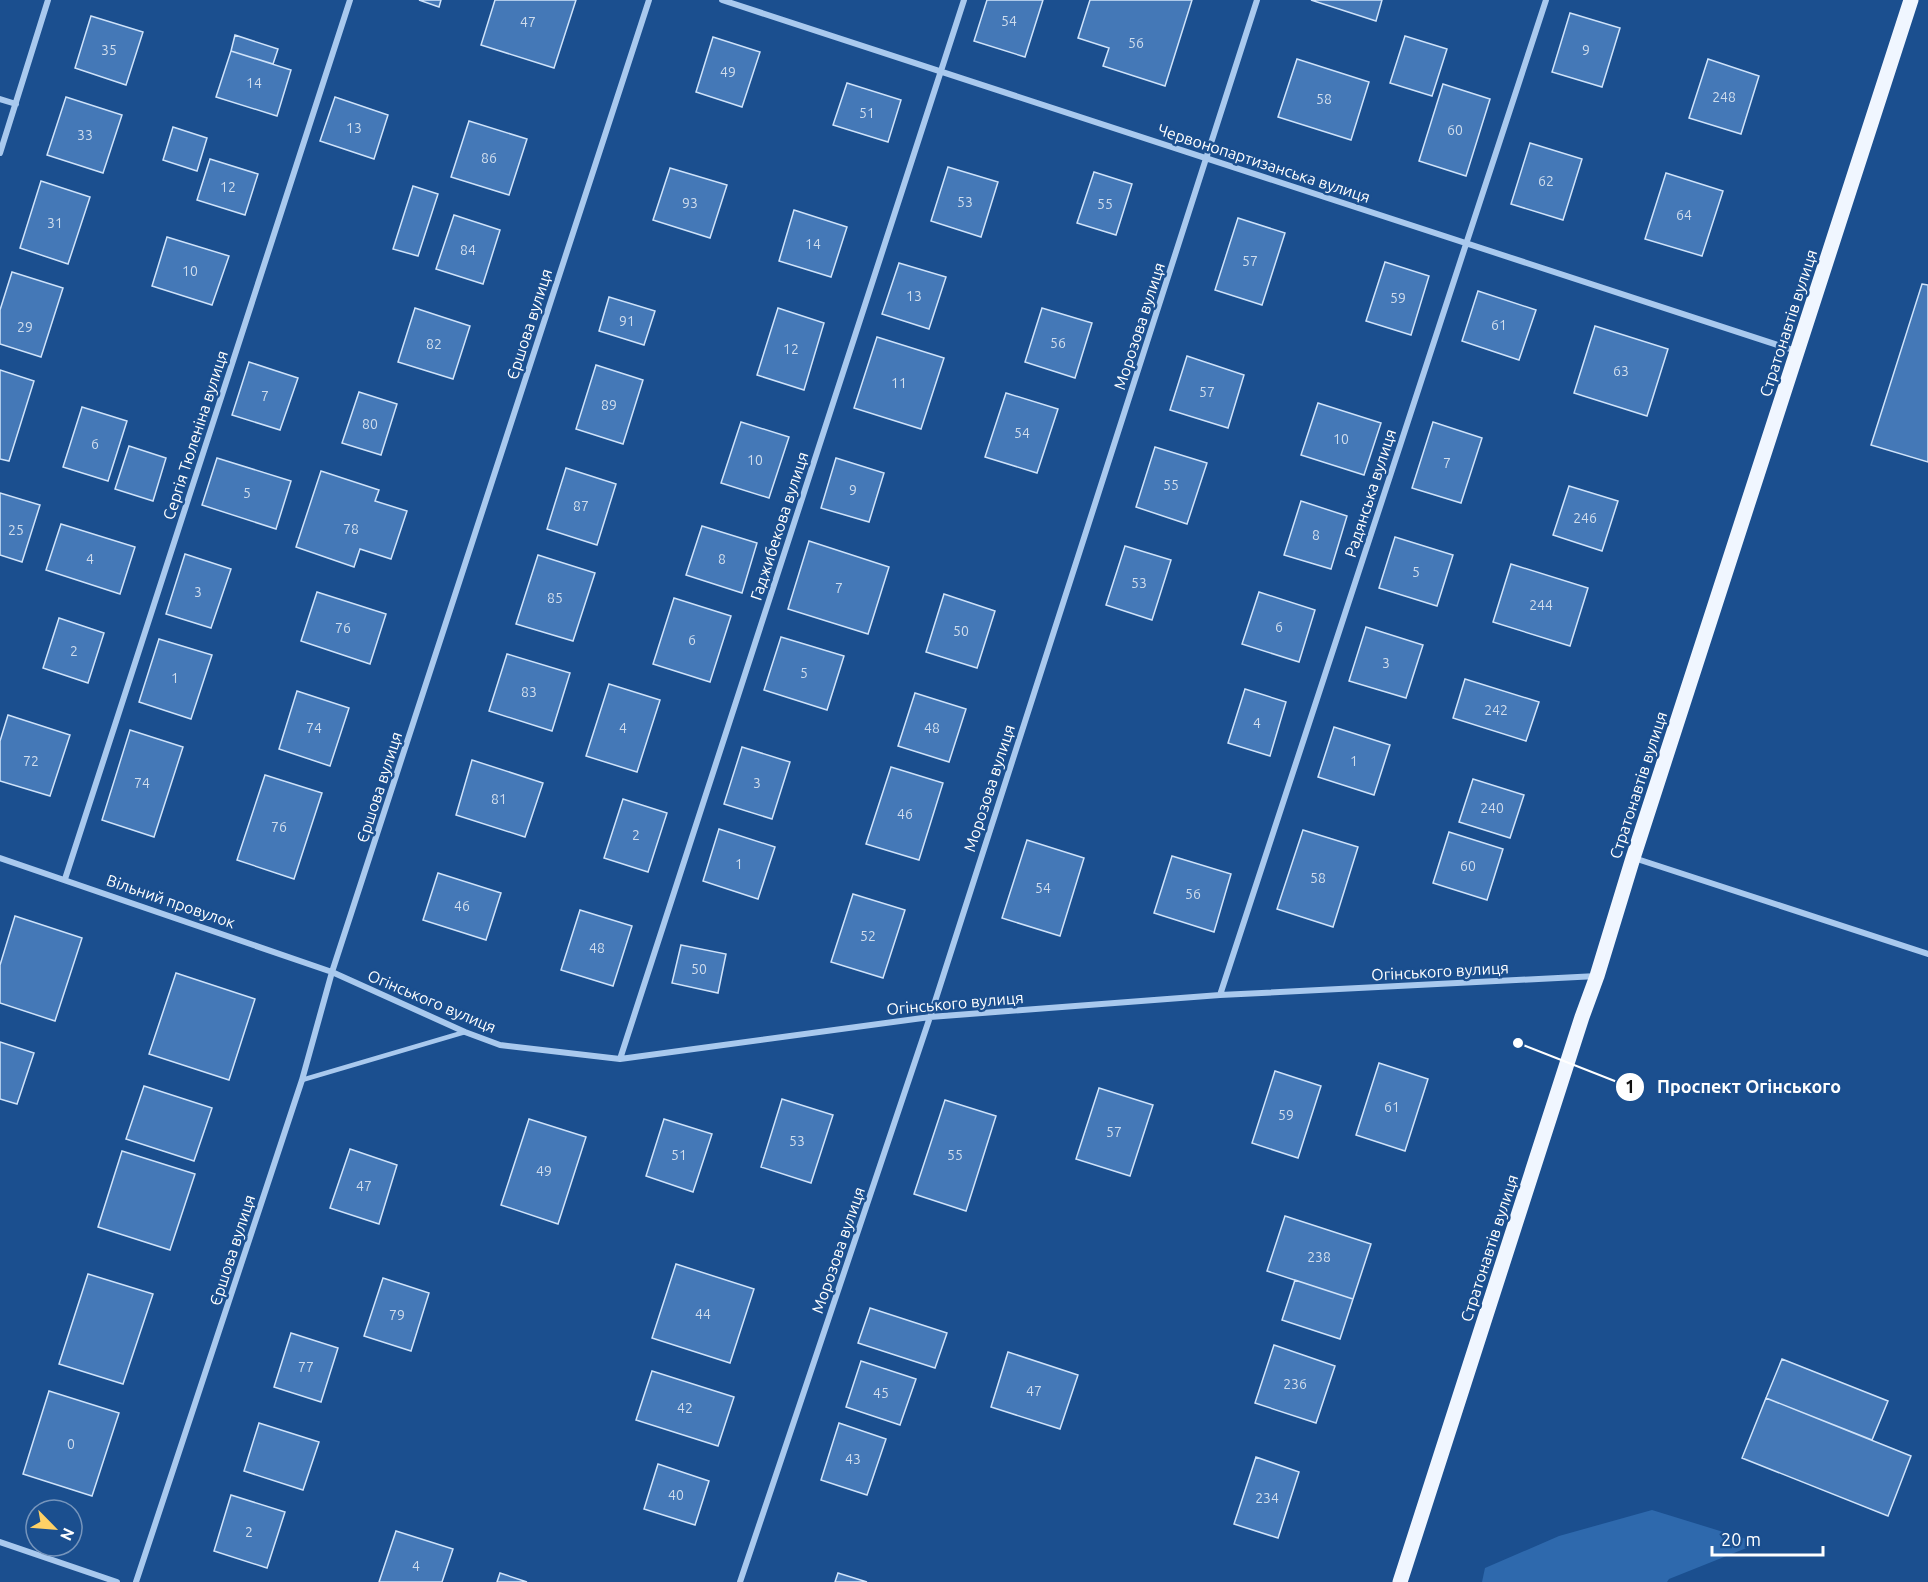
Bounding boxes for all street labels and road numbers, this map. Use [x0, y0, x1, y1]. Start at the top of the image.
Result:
street label: Червонопартизанська вулиця [1155, 120, 1373, 206]
street label: Стратонавтів вулиця [1756, 247, 1820, 399]
street label: Морозова вулиця [1110, 260, 1168, 392]
street label: Єршова вулиця [503, 266, 555, 382]
street label: Сергія Тюленіна вулиця [159, 348, 231, 522]
street label: Радянська вулиця [1341, 427, 1399, 559]
street label: Гаджибекова вулиця [746, 449, 812, 603]
street label: Стратонавтів вулиця [1606, 709, 1670, 861]
street label: Морозова вулиця [960, 722, 1018, 854]
street label: Єршова вулиця [353, 729, 405, 845]
street label: Вільний провулок [104, 871, 238, 931]
street label: Огінського вулиця [1371, 958, 1509, 984]
street label: Огінського вулиця [365, 966, 499, 1036]
street label: Огінського вулиця [886, 988, 1024, 1018]
street label: Стратонавтів вулиця [1457, 1172, 1521, 1324]
street label: Морозова вулиця [808, 1184, 868, 1316]
street label: Єршова вулиця [206, 1192, 258, 1308]

